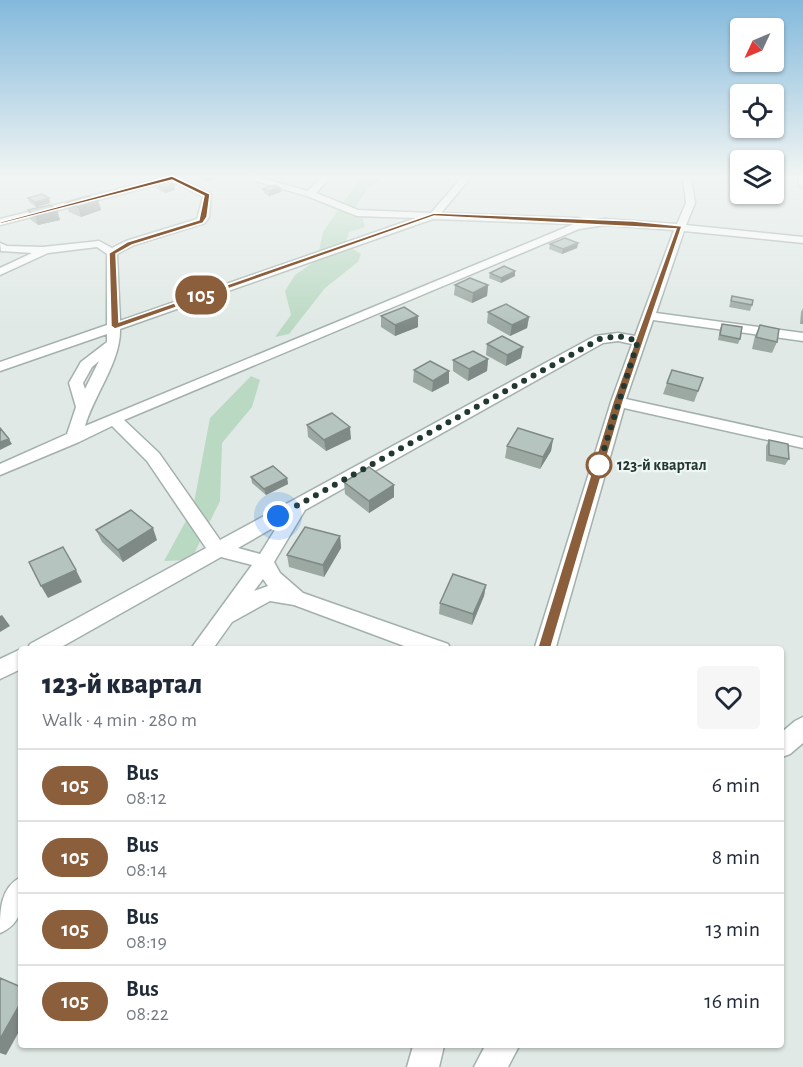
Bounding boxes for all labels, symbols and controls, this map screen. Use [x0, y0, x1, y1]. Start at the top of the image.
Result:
north arrow [730, 18, 784, 72]
map controls [730, 18, 784, 204]
button: locate [730, 84, 784, 138]
button: layers [730, 150, 784, 204]
line badge: 105 [166, 276, 236, 314]
text: 105 [187, 285, 215, 306]
marker: 123-й квартал [586, 452, 612, 478]
place label: 123-й квартал [617, 457, 707, 473]
your location [263, 501, 293, 531]
button: heart [697, 666, 760, 729]
text: 123-й квартал [42, 671, 202, 699]
text: Walk · 4 min · 280 m [42, 710, 197, 730]
text: Bus [126, 762, 159, 784]
text: 6 min [712, 774, 760, 796]
text: 105 [61, 775, 89, 796]
text: 08:12 [126, 788, 167, 808]
text: Bus [126, 834, 159, 856]
text: 8 min [712, 846, 760, 868]
text: 105 [61, 847, 89, 868]
text: 08:14 [126, 860, 167, 880]
text: Bus [126, 906, 159, 928]
text: 13 min [705, 918, 760, 940]
text: 105 [61, 919, 89, 940]
text: 08:19 [126, 932, 167, 952]
text: Bus [126, 978, 159, 1000]
text: 16 min [704, 990, 760, 1012]
text: 105 [61, 991, 89, 1012]
text: 08:22 [126, 1004, 169, 1024]

